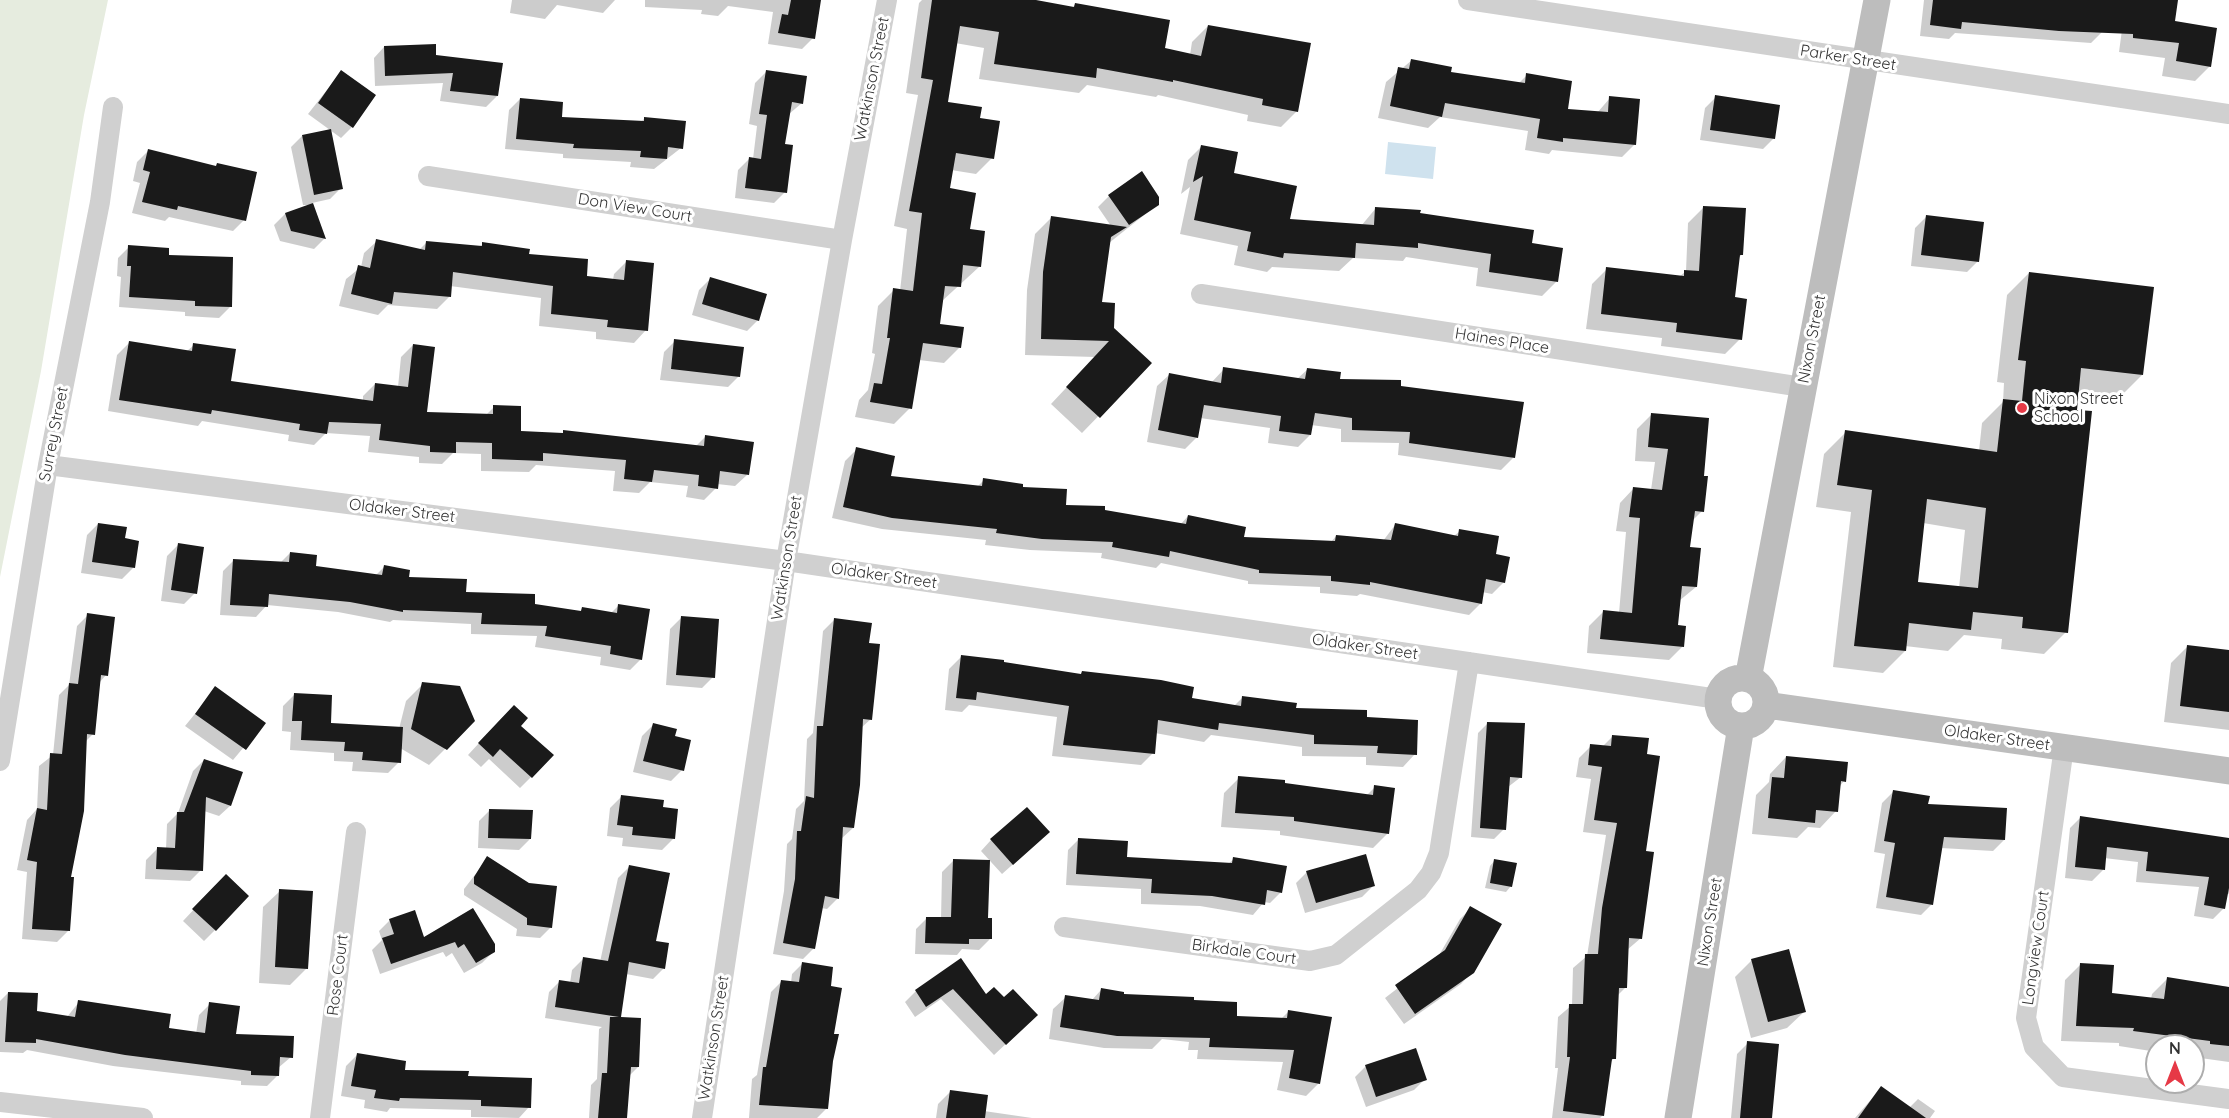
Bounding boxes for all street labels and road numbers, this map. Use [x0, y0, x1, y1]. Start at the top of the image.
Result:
street label: Watkinson Street [851, 15, 893, 143]
street label: Parker Street [1799, 41, 1897, 75]
street label: Don View Court [577, 190, 693, 226]
street label: Nixon Street [1794, 293, 1830, 385]
street label: Haines Place [1454, 324, 1550, 358]
street label: Surrey Street [35, 385, 73, 483]
street label: Watkinson Street [768, 494, 806, 622]
street label: Oldaker Street [348, 495, 456, 527]
street label: Oldaker Street [830, 559, 938, 593]
street label: Oldaker Street [1311, 630, 1419, 664]
street label: Oldaker Street [1943, 721, 2051, 755]
street label: Nixon Street [1694, 876, 1726, 968]
street label: Longview Court [2018, 889, 2054, 1007]
street label: Rose Court [323, 933, 353, 1017]
street label: Birkdale Court [1191, 935, 1297, 969]
street label: Watkinson Street [695, 974, 733, 1102]

